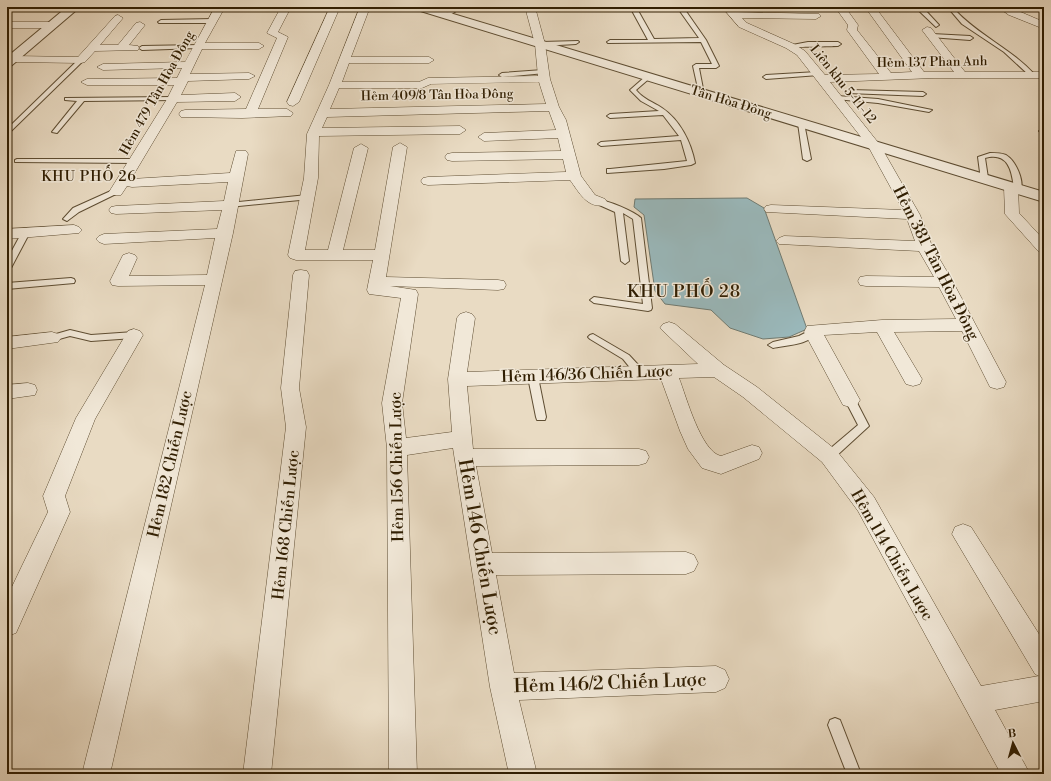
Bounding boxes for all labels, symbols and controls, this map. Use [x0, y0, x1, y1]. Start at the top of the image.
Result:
street label: Hẻm 479 Tân Hòa Đông [116, 28, 198, 158]
street label: Liên khu 5-11-12 [806, 41, 880, 127]
street label: Hẻm 137 Phan Anh [876, 53, 988, 71]
street label: Tân Hòa Đông [688, 82, 774, 122]
street label: Hẻm 409/8 Tân Hòa Đông [361, 86, 514, 104]
district label: KHU PHỐ 26 [41, 164, 137, 186]
street label: Hẻm 381 Tân Hòa Đông [888, 183, 984, 344]
district label: KHU PHỐ 28 [627, 278, 741, 303]
street label: Hẻm 146/36 Chiến Lược [501, 361, 673, 387]
street label: Hẻm 182 Chiến Lược [143, 388, 197, 540]
street label: Hẻm 156 Chiến Lược [386, 392, 408, 542]
street label: Hẻm 168 Chiến Lược [268, 449, 304, 601]
street label: Hẻm 146 Chiến Lược [453, 457, 507, 637]
street label: Hẻm 114 Chiến Lược [846, 486, 938, 624]
street label: Hẻm 146/2 Chiến Lược [513, 668, 707, 698]
north arrow [993, 723, 1033, 763]
text: B [1007, 727, 1017, 741]

